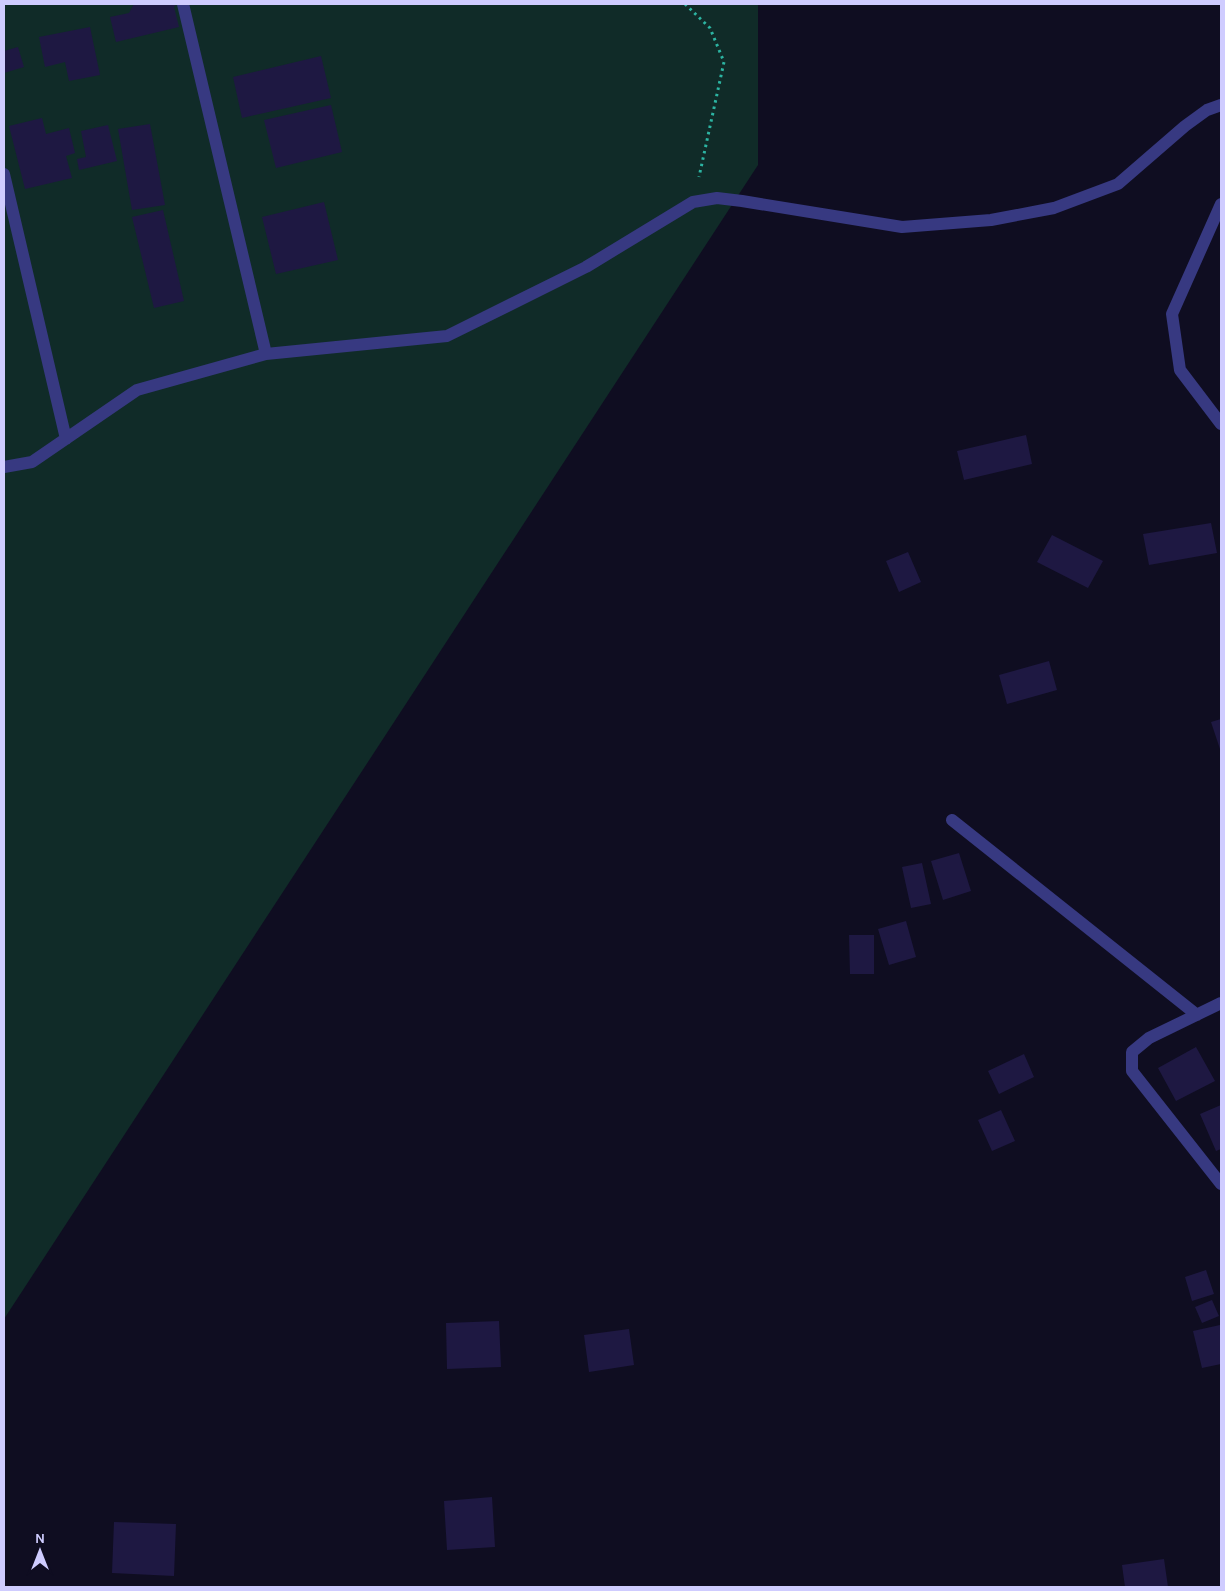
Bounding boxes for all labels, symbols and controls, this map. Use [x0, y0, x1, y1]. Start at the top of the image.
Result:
north arrow [15, 1526, 65, 1576]
text: N [35, 1530, 45, 1547]

